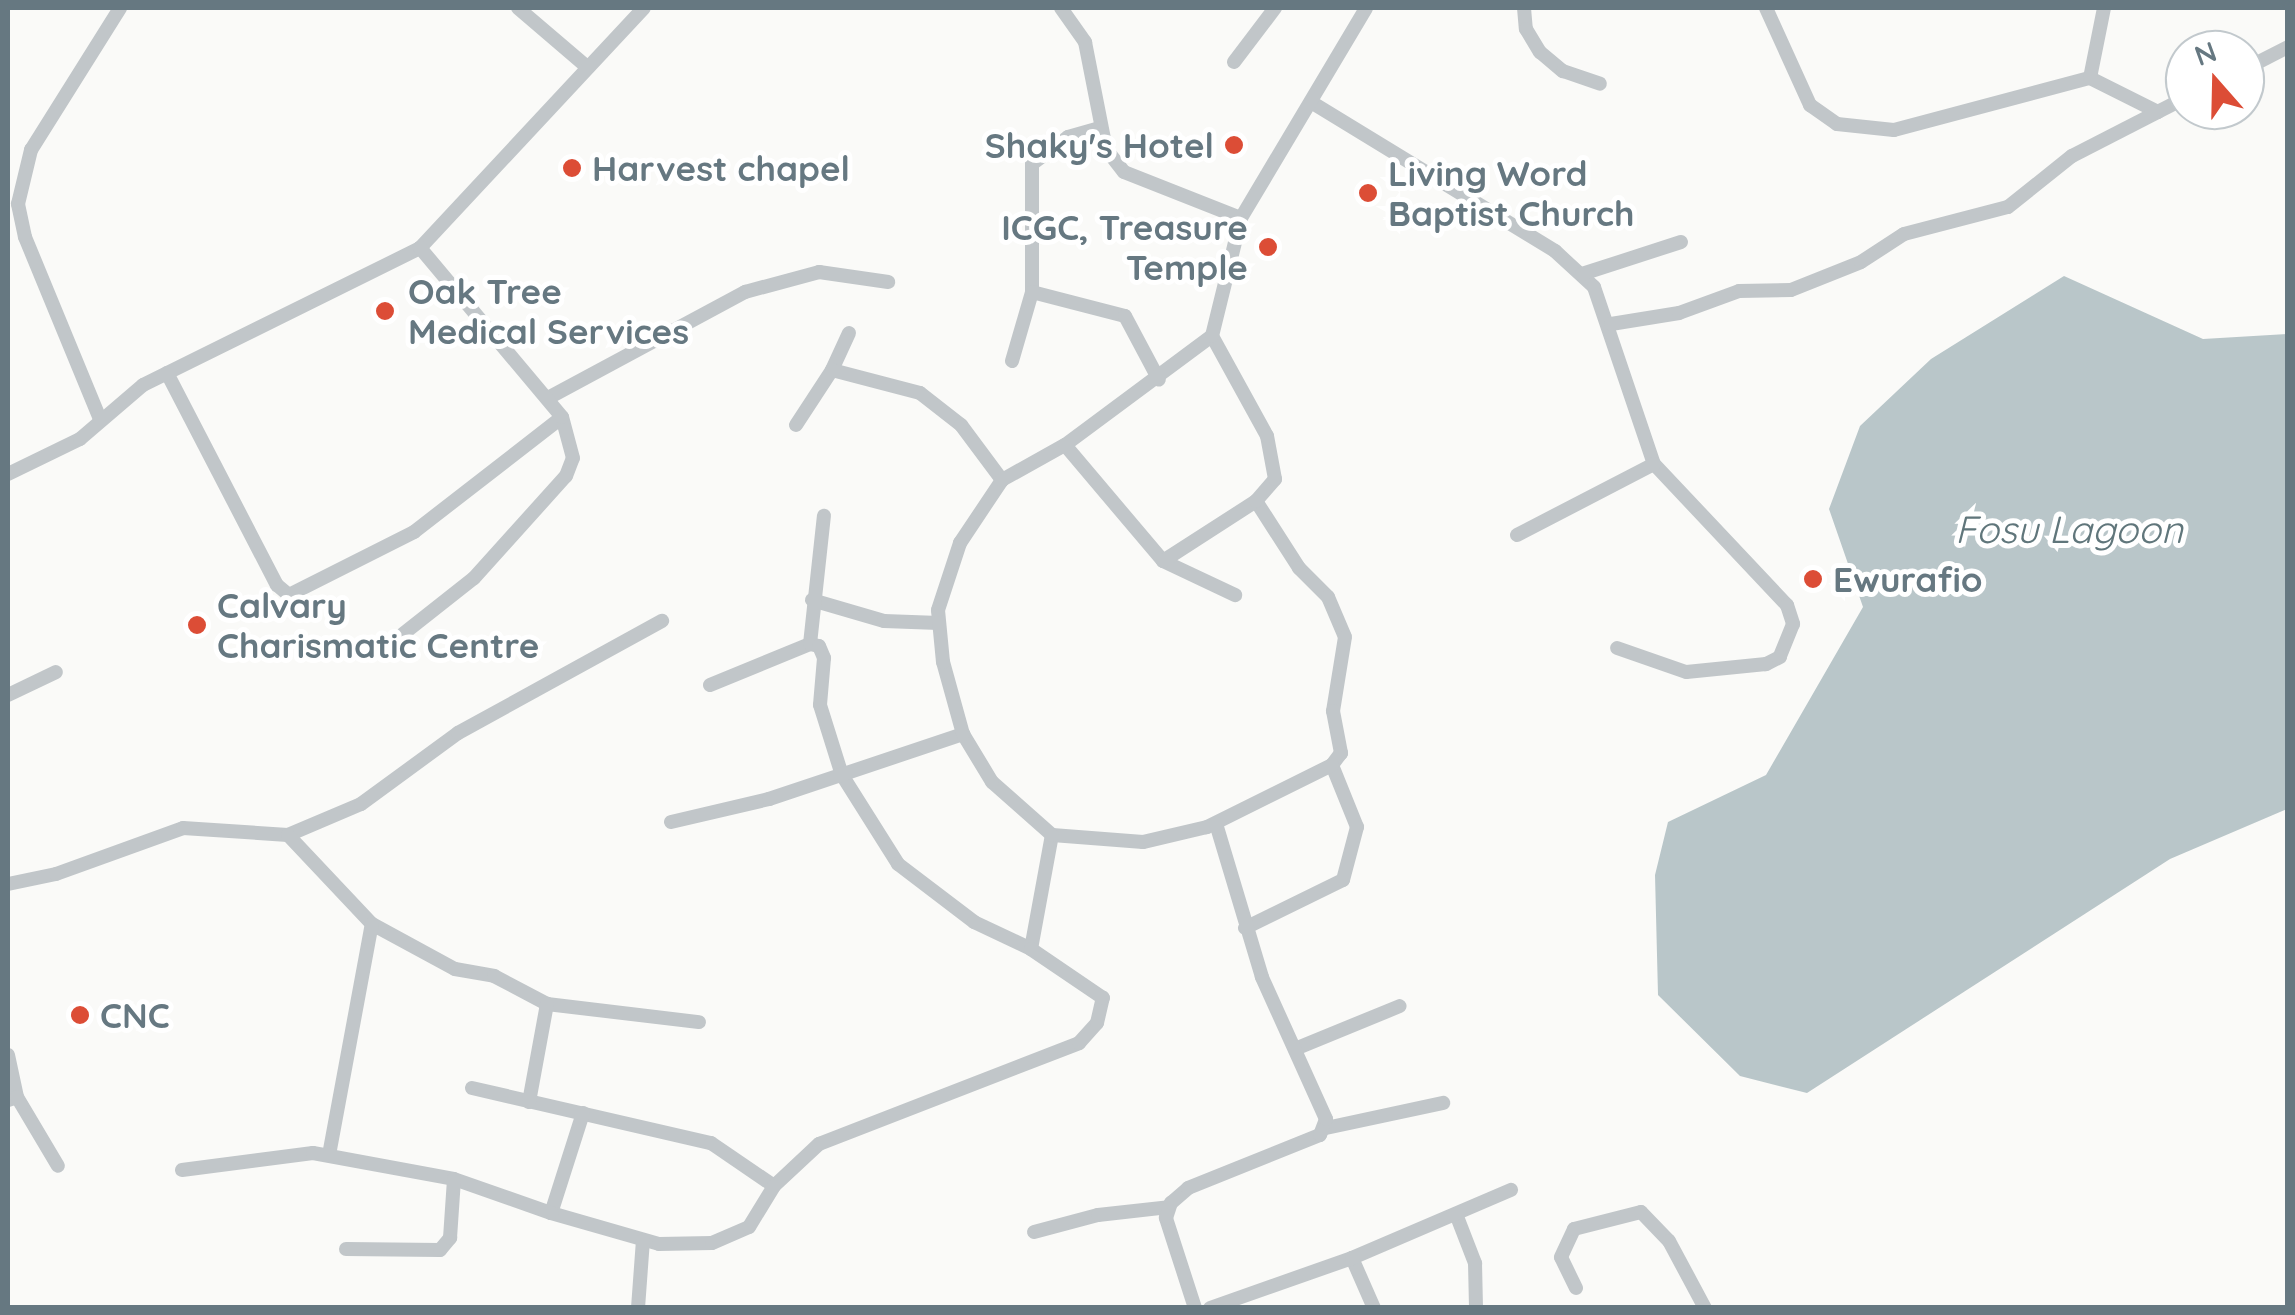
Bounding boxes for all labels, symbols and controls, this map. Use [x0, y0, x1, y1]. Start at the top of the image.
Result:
north arrow [2165, 30, 2265, 130]
text: N [2190, 33, 2221, 73]
place label: Shaky's Hotel [985, 124, 1214, 166]
marker: Shaky's Hotel [1223, 134, 1245, 156]
place label: Harvest chapel [592, 147, 850, 189]
place label: Living Word Baptist Church [1388, 152, 1635, 234]
marker: Harvest chapel [561, 157, 583, 179]
marker: Living Word Baptist Church [1357, 182, 1379, 204]
place label: ICGC, Treasure Temple [1001, 206, 1248, 288]
marker: ICGC, Treasure Temple [1257, 236, 1279, 258]
place label: Oak Tree Medical Services [408, 270, 689, 352]
marker: Oak Tree Medical Services [372, 298, 398, 324]
water label: Fosu Lagoon [1955, 507, 2183, 553]
place label: Ewurafio [1833, 558, 1983, 600]
marker: Ewurafio [1802, 568, 1824, 590]
place label: Calvary Charismatic Centre [217, 584, 539, 666]
marker: Calvary Charismatic Centre [186, 614, 208, 636]
place label: CNC [100, 994, 170, 1036]
marker: CNC [69, 1004, 91, 1026]

